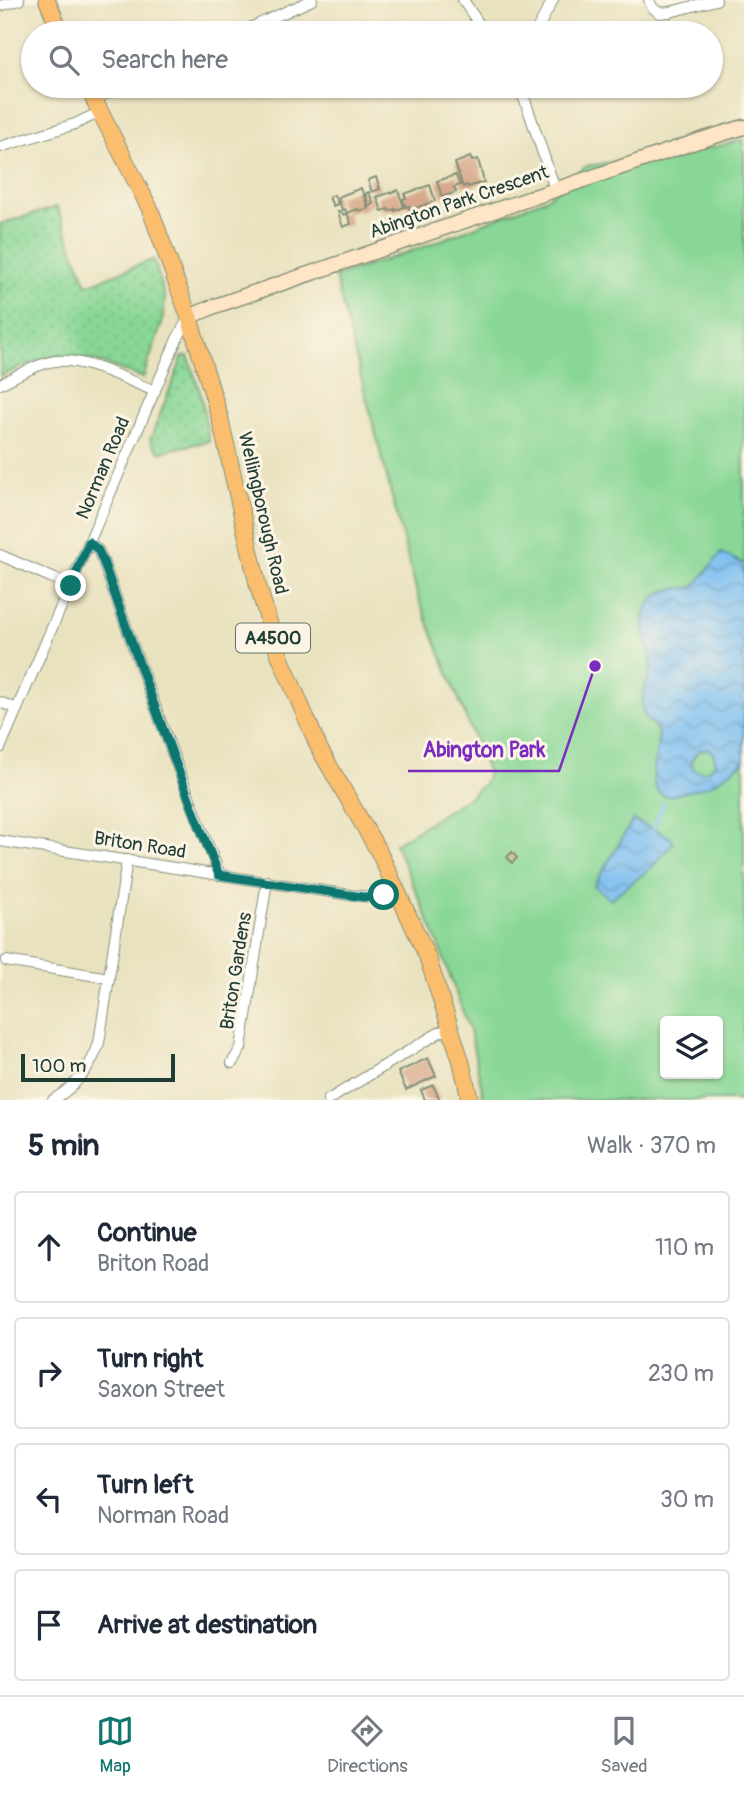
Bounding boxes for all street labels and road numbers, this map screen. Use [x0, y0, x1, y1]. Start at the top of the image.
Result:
street label: Abington Park Crescent [366, 160, 552, 244]
street label: Norman Road [71, 413, 135, 523]
street label: Wellingborough Road [233, 429, 293, 597]
road number: A4500 [236, 624, 310, 652]
street label: Briton Road [92, 826, 188, 864]
street label: Briton Gardens [215, 910, 257, 1031]

